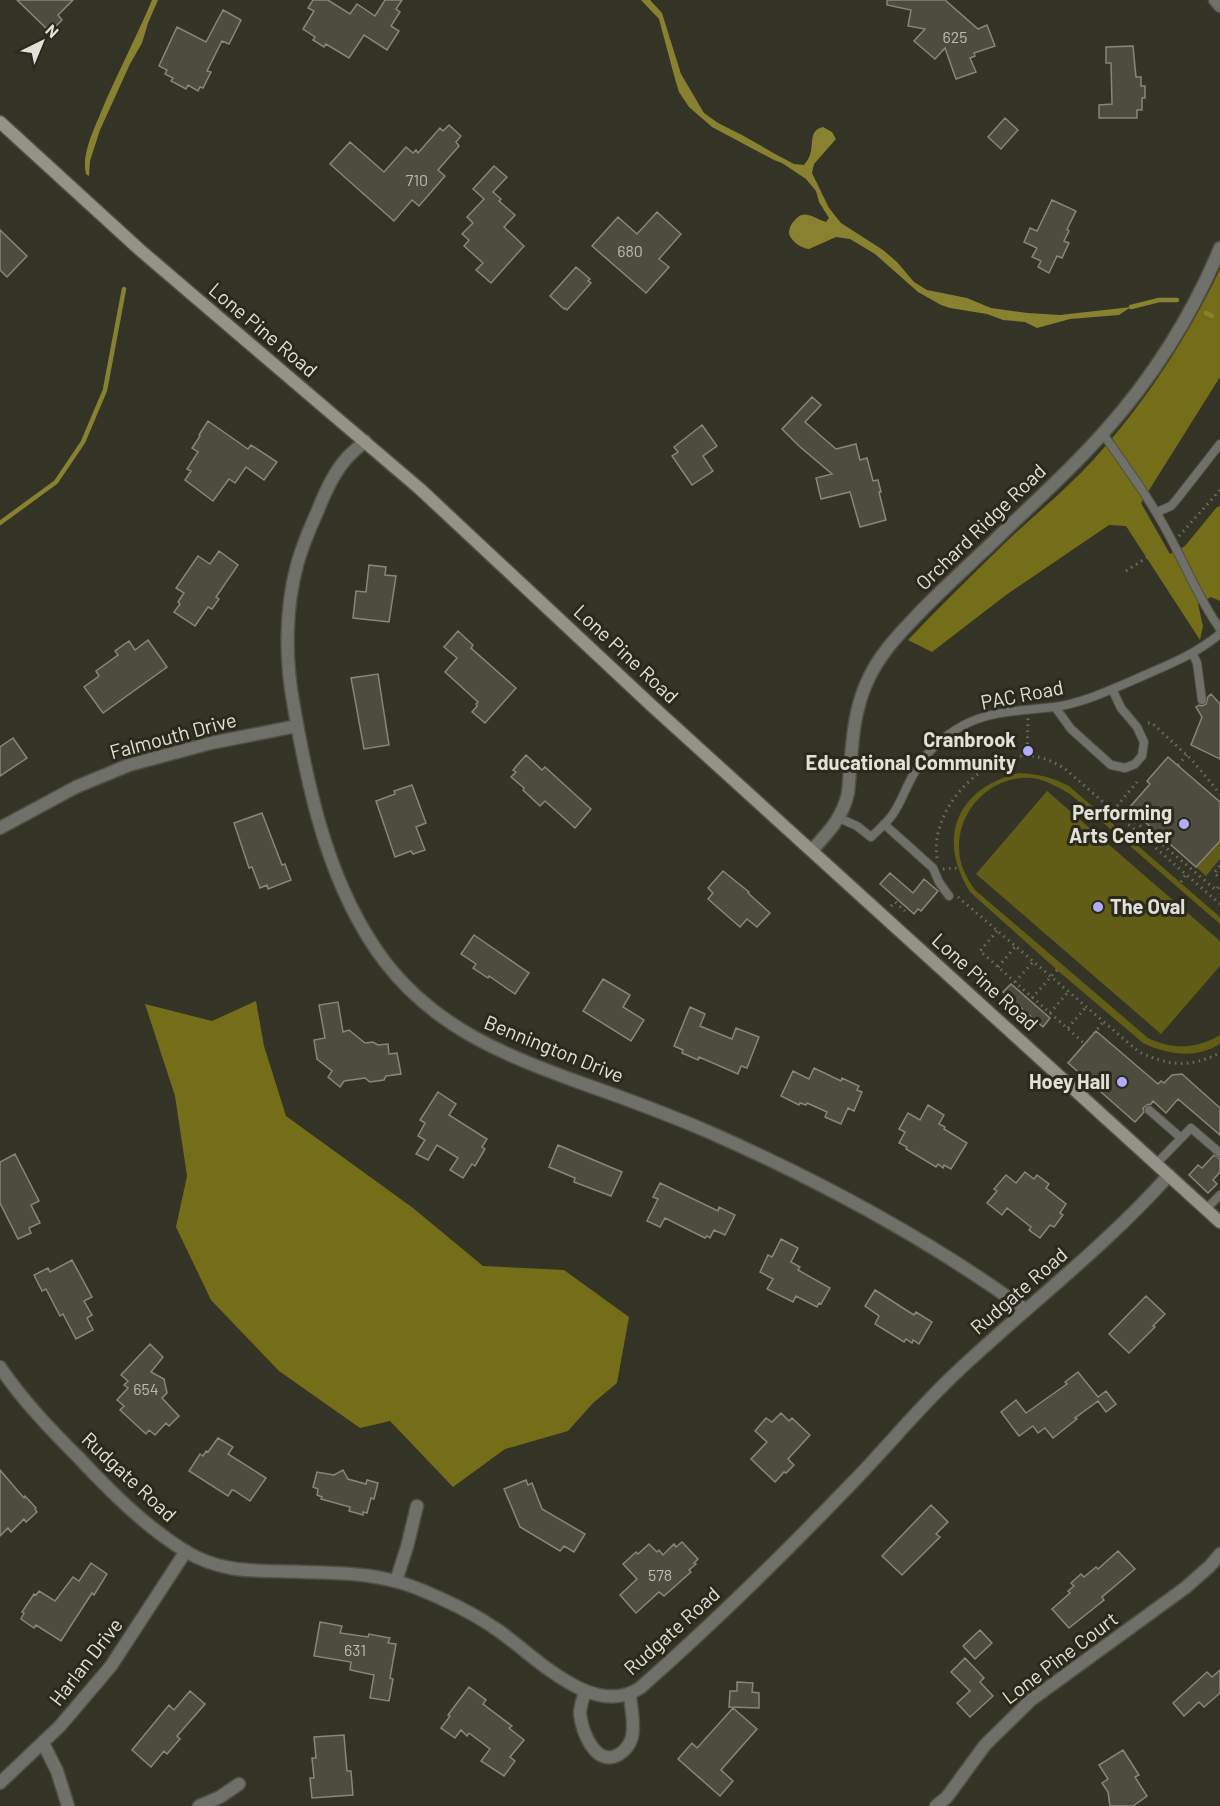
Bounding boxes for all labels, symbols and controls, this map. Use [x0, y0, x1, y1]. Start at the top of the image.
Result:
north arrow [12, 12, 72, 72]
text: N [42, 20, 63, 41]
house number: 625 [942, 27, 968, 46]
house number: 710 [406, 170, 428, 189]
house number: 680 [617, 241, 643, 260]
street label: Lone Pine Road [205, 277, 323, 382]
street label: Orchard Ridge Road [910, 458, 1050, 594]
street label: Lone Pine Road [569, 599, 684, 708]
street label: PAC Road [978, 674, 1065, 714]
street label: Falmouth Drive [107, 707, 239, 763]
place label: Cranbrook Educational Community [806, 727, 1016, 774]
marker: Cranbrook Educational Community [1021, 744, 1035, 758]
place label: Performing Arts Center [1069, 800, 1172, 847]
marker: Performing Arts Center [1177, 817, 1191, 831]
place label: The Oval [1110, 894, 1185, 918]
marker: The Oval [1091, 900, 1105, 914]
street label: Lone Pine Road [928, 927, 1044, 1035]
street label: Bennington Drive [481, 1009, 628, 1087]
place label: Hoey Hall [1029, 1069, 1110, 1093]
marker: Hoey Hall [1115, 1075, 1129, 1089]
street label: Rudgate Road [965, 1242, 1072, 1339]
house number: 654 [133, 1379, 159, 1398]
street label: Rudgate Road [77, 1426, 182, 1526]
house number: 578 [648, 1565, 672, 1584]
street label: Rudgate Road [618, 1581, 724, 1680]
street label: Lone Pine Court [997, 1606, 1122, 1708]
street label: Harlan Drive [44, 1613, 127, 1710]
house number: 631 [344, 1640, 366, 1659]

